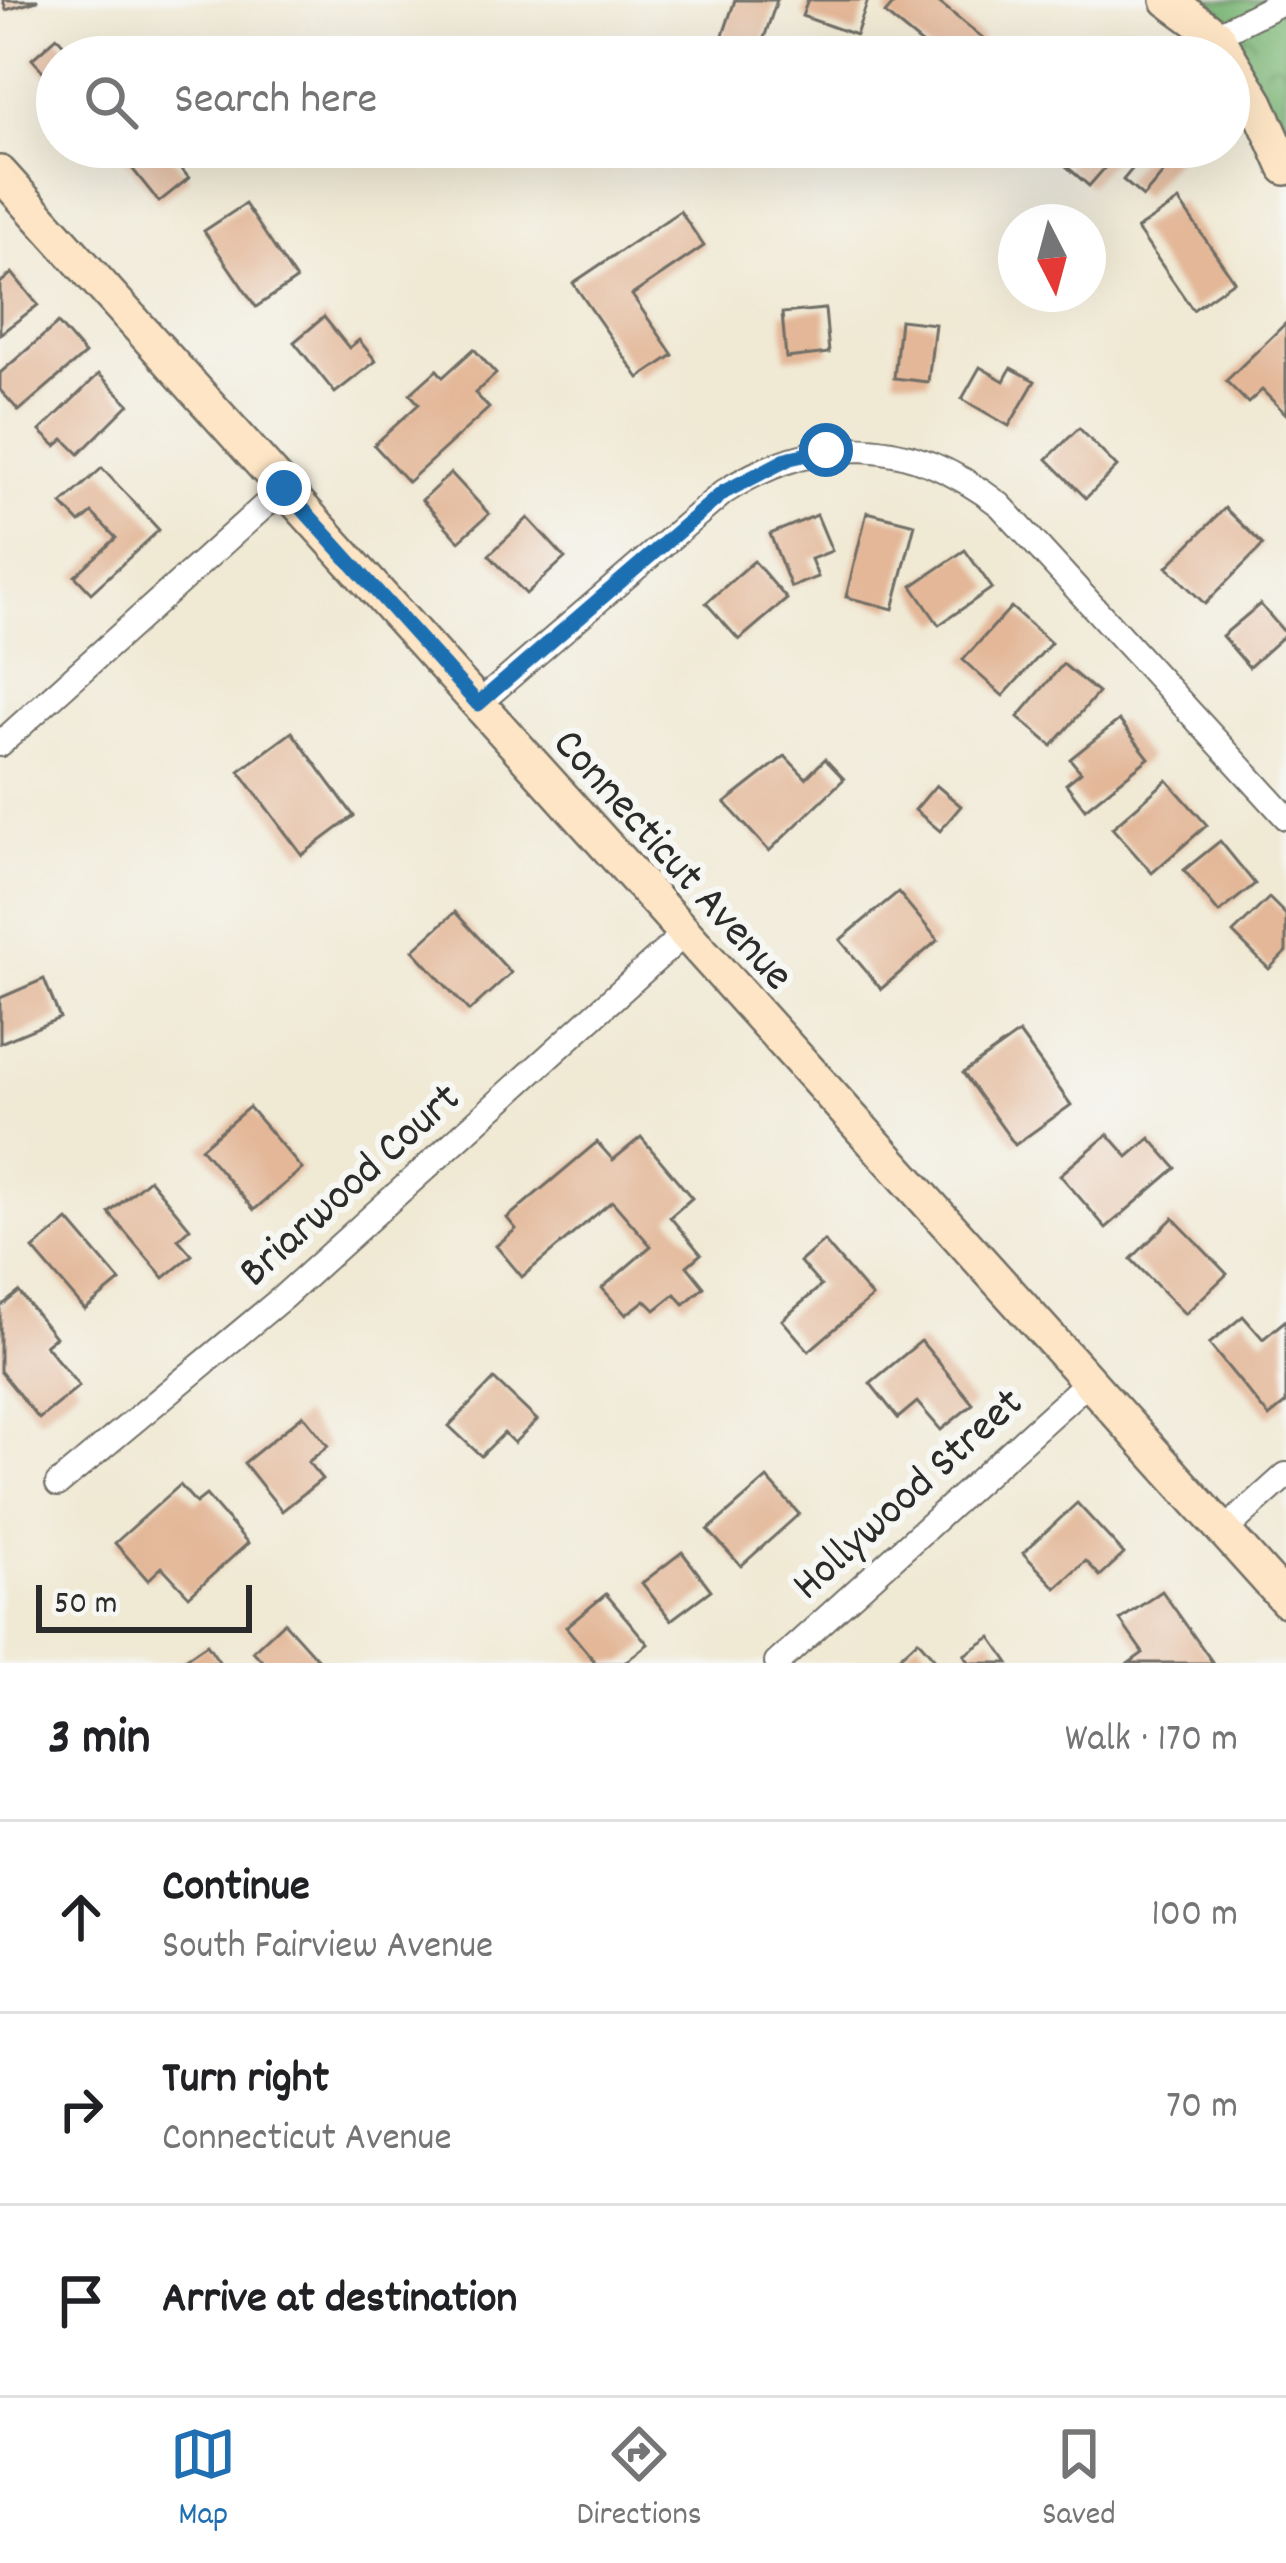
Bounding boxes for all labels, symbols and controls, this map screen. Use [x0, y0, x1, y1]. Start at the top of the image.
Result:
search box [36, 36, 1250, 168]
icon: search [78, 69, 144, 135]
text: Search here [174, 70, 377, 134]
north arrow [998, 204, 1106, 312]
route start [799, 423, 853, 477]
route end [257, 461, 311, 515]
street label: Connecticut Avenue [535, 716, 806, 1007]
street label: Briarwood Court [226, 1070, 477, 1304]
street label: Hollywood Street [780, 1375, 1040, 1618]
scale bar [36, 1579, 252, 1632]
text: 50 m [54, 1582, 118, 1629]
text: 3 min [48, 1705, 150, 1777]
text: Walk · 170 m [1065, 1714, 1238, 1769]
text: Continue [162, 1857, 310, 1921]
icon: ahead [48, 1884, 114, 1950]
text: 100 m [1151, 1889, 1238, 1944]
text: South Fairview Avenue [162, 1921, 493, 1976]
text: Turn right [162, 2049, 329, 2113]
icon: right [48, 2076, 114, 2142]
text: 70 m [1166, 2081, 1238, 2136]
text: Connecticut Avenue [162, 2113, 452, 2168]
icon: arrive [48, 2268, 114, 2334]
text: Arrive at destination [162, 2269, 517, 2333]
tab: Map [170, 2421, 236, 2540]
tab: Directions [577, 2421, 702, 2540]
tab: Saved [1042, 2421, 1116, 2540]

